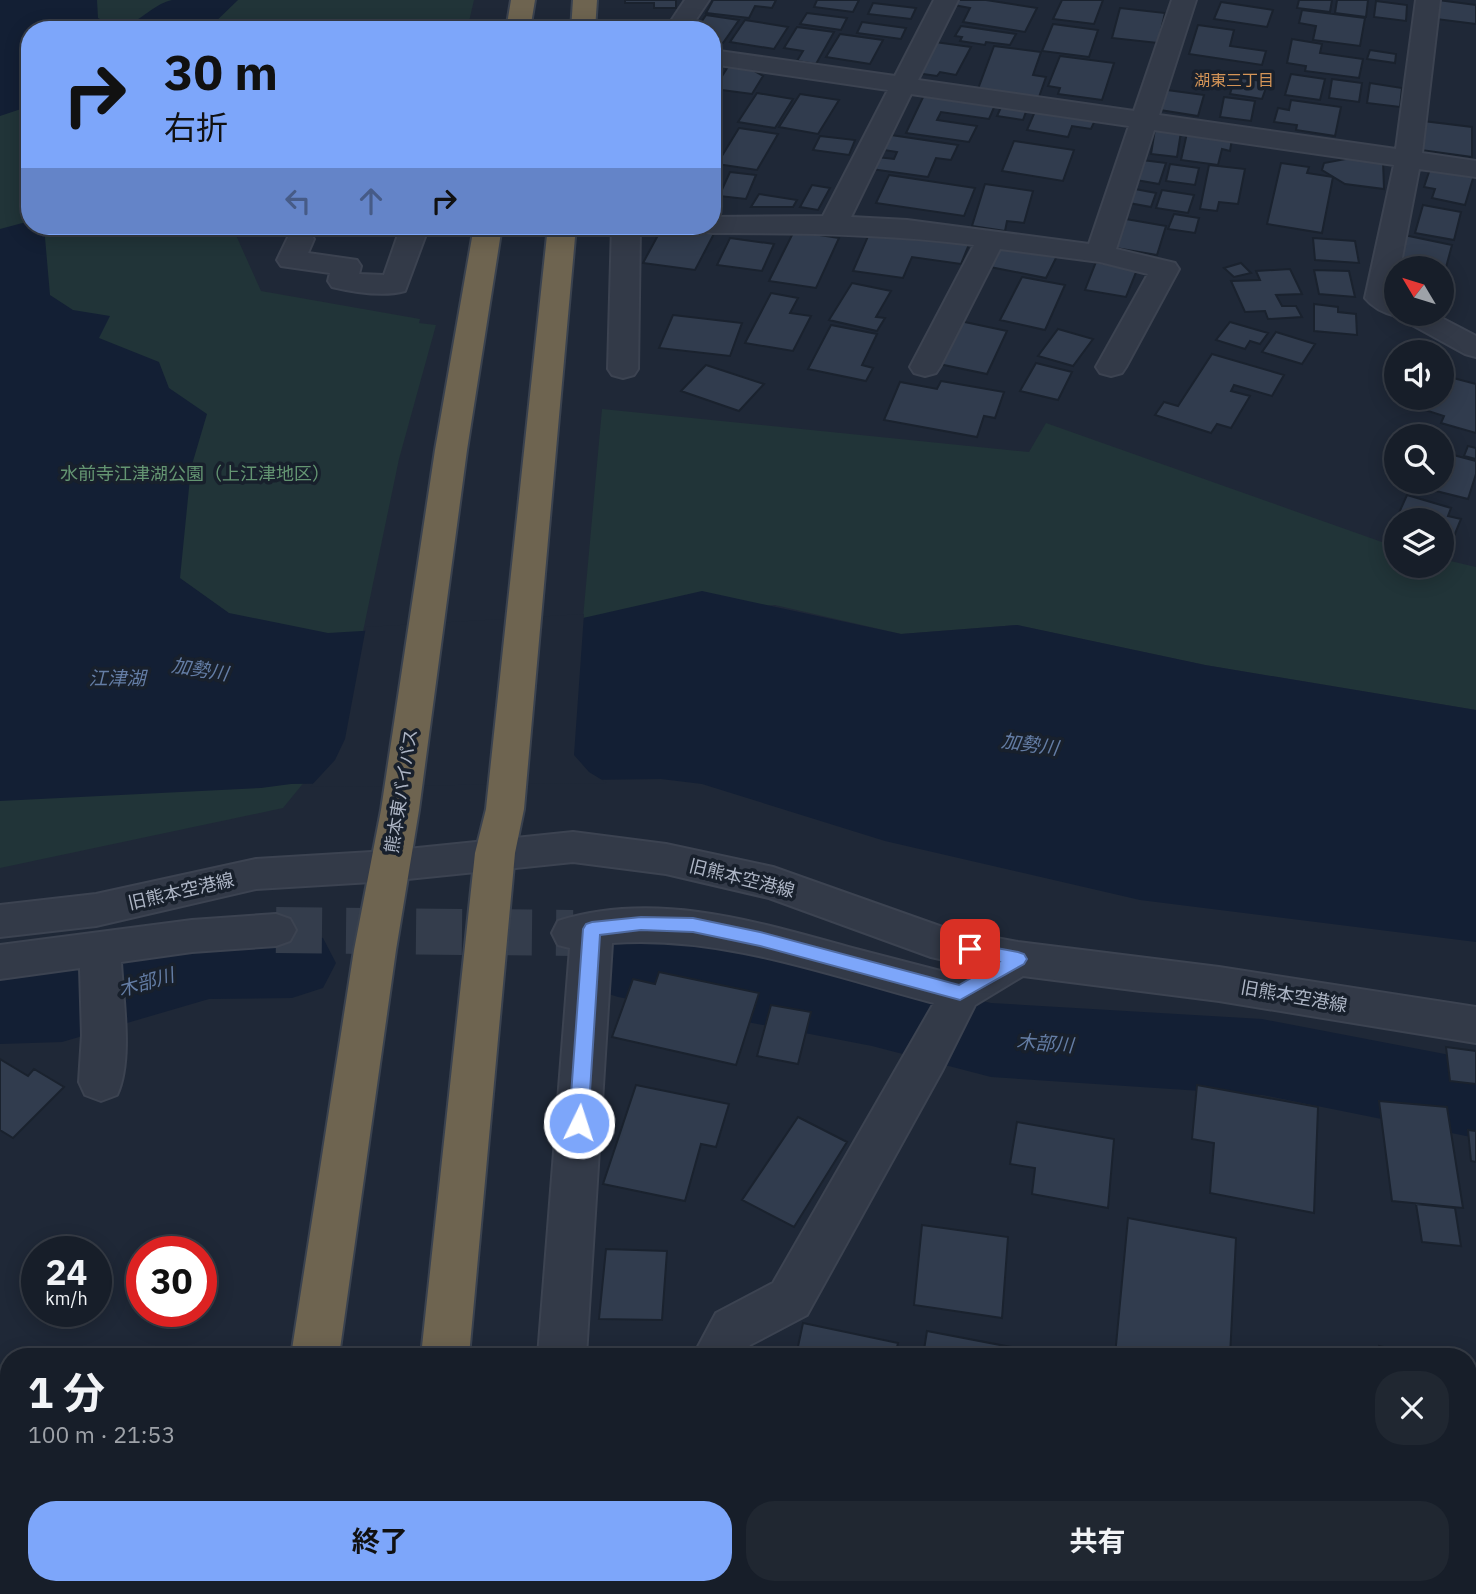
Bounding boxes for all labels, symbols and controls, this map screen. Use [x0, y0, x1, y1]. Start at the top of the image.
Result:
text: 30 m [164, 40, 278, 103]
icon: right [49, 49, 140, 140]
district label: 湖東三丁目 [1194, 70, 1274, 90]
text: 右折 [164, 106, 228, 148]
icon: left [279, 182, 317, 220]
icon: ahead [352, 182, 390, 220]
icon: right [425, 182, 463, 220]
north arrow [1384, 256, 1454, 326]
map controls [1384, 256, 1454, 578]
button: sound [1384, 340, 1454, 410]
button: search [1384, 424, 1454, 494]
park label: 水前寺江津湖公園（上江津地区） [60, 462, 330, 485]
button: layers [1384, 508, 1454, 578]
water label: 加勢川 [170, 653, 232, 686]
water label: 江津湖 [88, 666, 148, 690]
street label: 熊本東バイパス [380, 727, 422, 855]
water label: 加勢川 [1000, 728, 1062, 760]
street label: 旧熊本空港線 [687, 854, 797, 902]
street label: 旧熊本空港線 [126, 868, 236, 914]
pin [940, 919, 1000, 979]
icon: arrive [951, 930, 989, 968]
water label: 木部川 [115, 962, 179, 1001]
street label: 旧熊本空港線 [1239, 975, 1349, 1017]
water label: 木部川 [1016, 1029, 1076, 1057]
position arrow [542, 1086, 616, 1160]
speed limit sign: 30 [126, 1236, 217, 1327]
text: 24 [45, 1249, 88, 1295]
text: km/h [45, 1287, 88, 1310]
text: 1 分 [28, 1365, 105, 1420]
button: close [1375, 1371, 1449, 1445]
text: 100 m · 21:53 [28, 1419, 175, 1449]
button: 終了 [28, 1501, 732, 1581]
button: 共有 [746, 1501, 1449, 1581]

